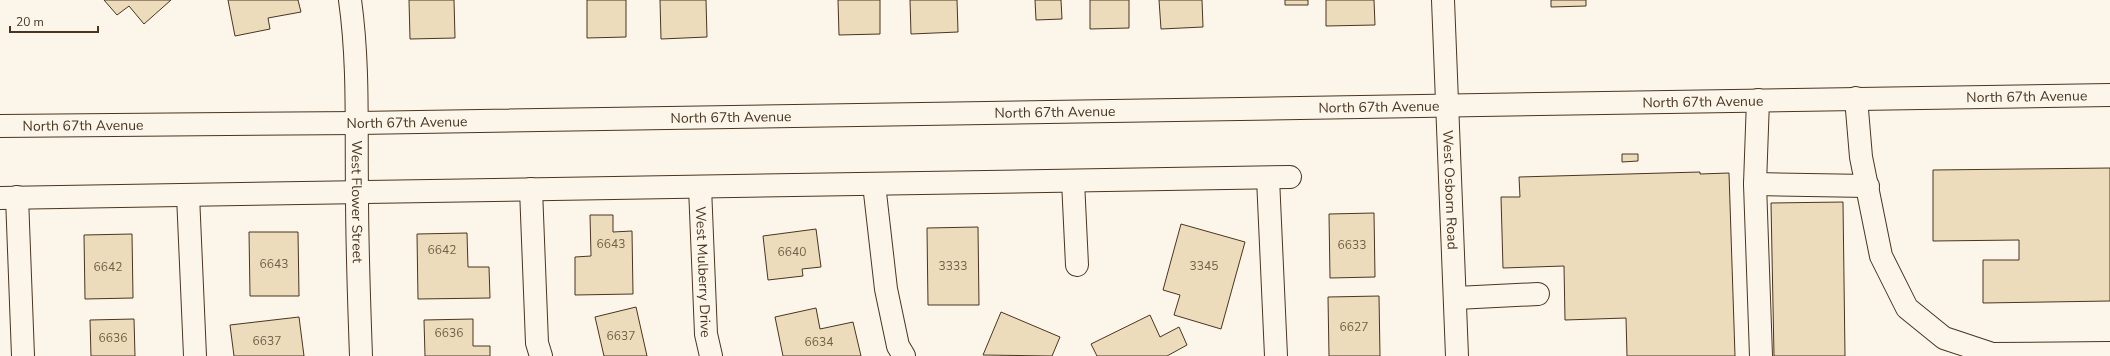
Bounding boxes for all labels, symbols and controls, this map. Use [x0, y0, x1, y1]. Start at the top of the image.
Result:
scale bar [10, 8, 98, 34]
text: 20 m [16, 14, 44, 30]
street label: North 67th Avenue [1966, 86, 2087, 107]
street label: North 67th Avenue [1642, 92, 1763, 112]
street label: North 67th Avenue [1318, 97, 1440, 118]
street label: North 67th Avenue [994, 102, 1116, 123]
street label: North 67th Avenue [670, 107, 792, 128]
street label: North 67th Avenue [346, 112, 468, 133]
street label: North 67th Avenue [22, 116, 144, 136]
street label: West Osborn Road [1438, 130, 1462, 250]
street label: West Flower Street [347, 140, 367, 263]
street label: West Mulberry Drive [691, 206, 715, 338]
house number: 6643 [597, 236, 625, 252]
house number: 6633 [1338, 237, 1366, 253]
house number: 6642 [428, 242, 456, 258]
house number: 6640 [778, 244, 806, 260]
house number: 6643 [260, 256, 288, 272]
house number: 3333 [939, 258, 967, 274]
house number: 3345 [1190, 258, 1218, 274]
house number: 6642 [94, 259, 122, 275]
house number: 6627 [1340, 319, 1368, 335]
house number: 6636 [435, 325, 463, 341]
house number: 6637 [607, 328, 635, 344]
house number: 6636 [99, 330, 127, 346]
house number: 6637 [253, 333, 281, 349]
house number: 6634 [805, 334, 833, 350]

